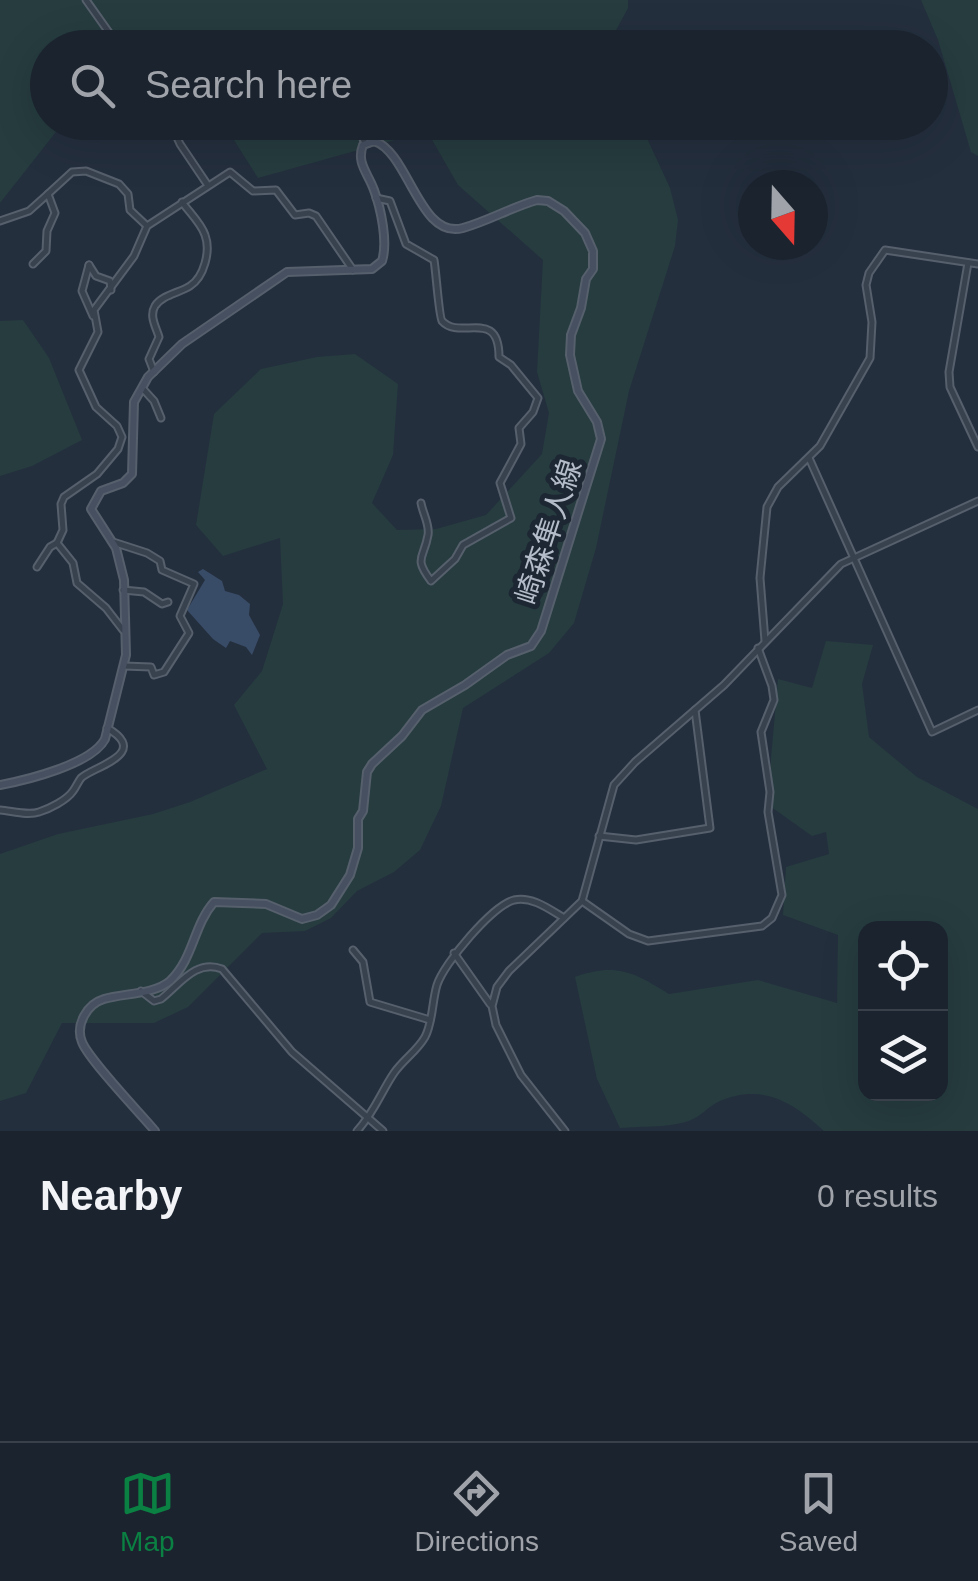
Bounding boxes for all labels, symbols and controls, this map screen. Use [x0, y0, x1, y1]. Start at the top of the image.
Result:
search box [30, 30, 948, 140]
icon: search [65, 58, 120, 113]
text: Search here [145, 64, 352, 106]
north arrow [738, 170, 828, 260]
street label: 崎森隼人線 [510, 455, 587, 608]
map controls [858, 921, 948, 1101]
button: locate [858, 921, 948, 1011]
button: layers [858, 1011, 948, 1101]
text: Nearby [40, 1172, 182, 1219]
text: 0 results [817, 1178, 938, 1214]
tab: Map [120, 1466, 175, 1558]
tab: Directions [415, 1466, 539, 1558]
tab: Saved [779, 1466, 858, 1558]

